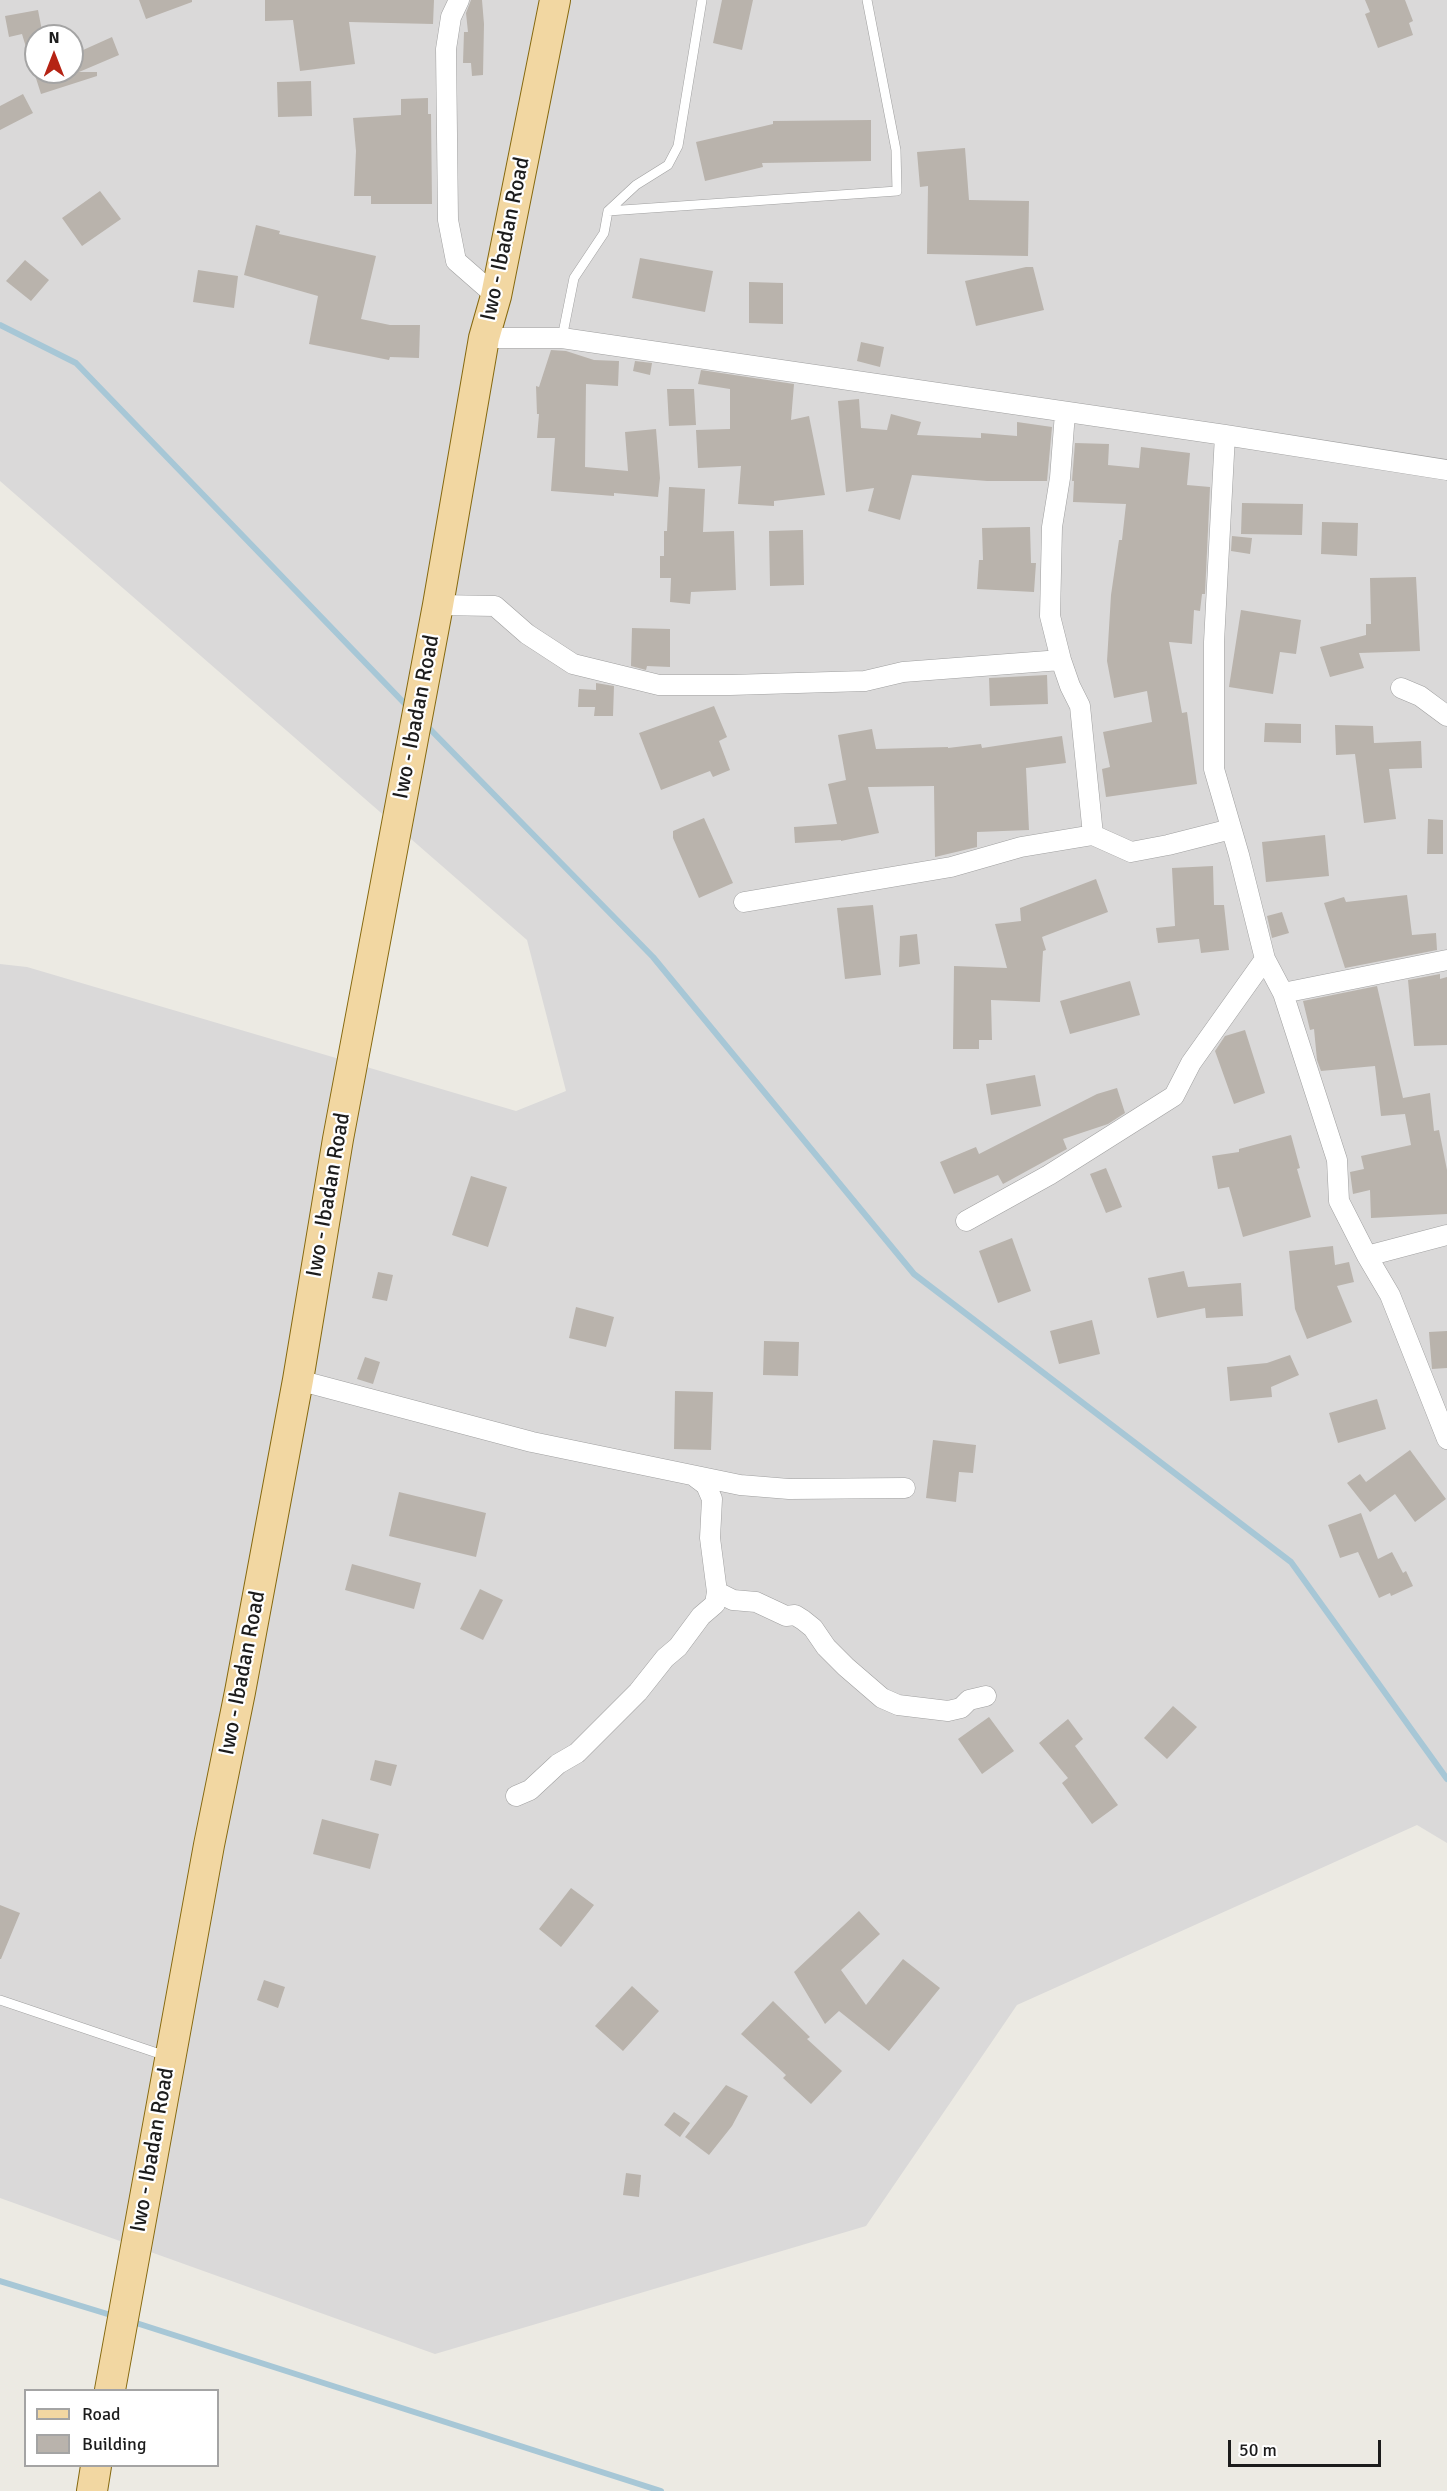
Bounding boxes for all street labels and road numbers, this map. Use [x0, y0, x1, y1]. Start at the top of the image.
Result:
street label: Iwo - Ibadan Road [476, 155, 536, 323]
street label: Iwo - Ibadan Road [388, 633, 446, 801]
street label: Iwo - Ibadan Road [302, 1111, 356, 1279]
street label: Iwo - Ibadan Road [214, 1589, 272, 1757]
street label: Iwo - Ibadan Road [126, 2066, 180, 2234]

